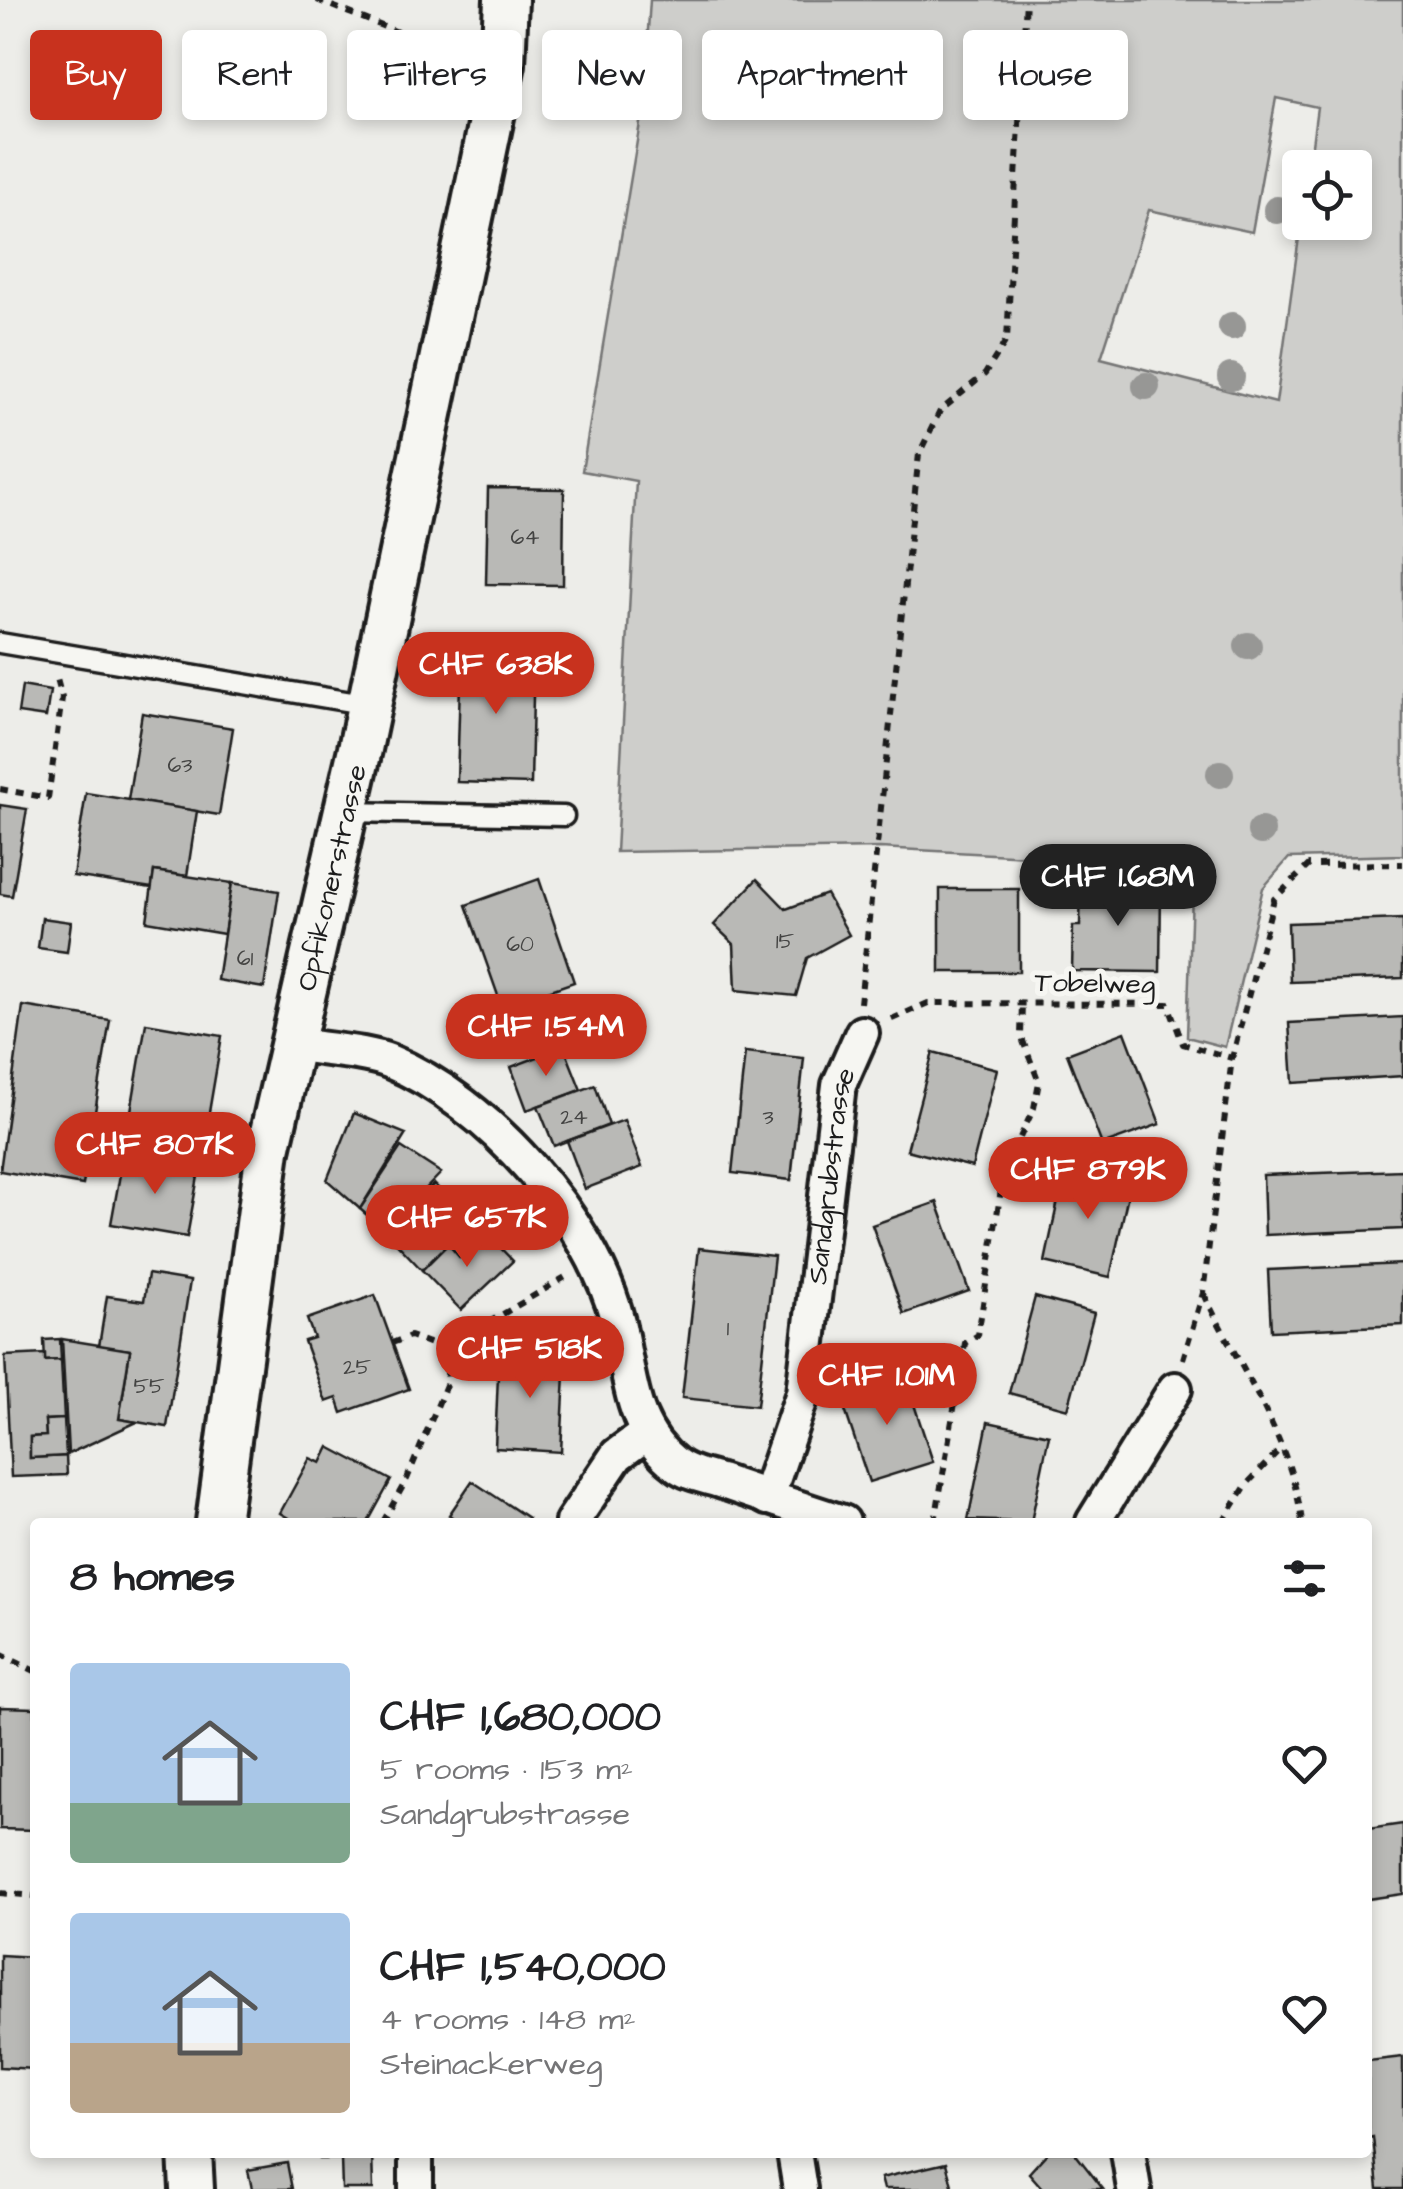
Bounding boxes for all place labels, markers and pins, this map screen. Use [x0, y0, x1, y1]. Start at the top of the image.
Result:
pin: CHF 638K [393, 632, 599, 717]
pin: CHF 1.68M [1004, 844, 1232, 929]
pin: CHF 1.54M [432, 994, 660, 1079]
pin: CHF 807K [52, 1112, 258, 1197]
pin: CHF 879K [985, 1137, 1191, 1222]
pin: CHF 657K [364, 1185, 570, 1270]
pin: CHF 518K [427, 1316, 633, 1401]
pin: CHF 1.01M [773, 1343, 1001, 1428]

